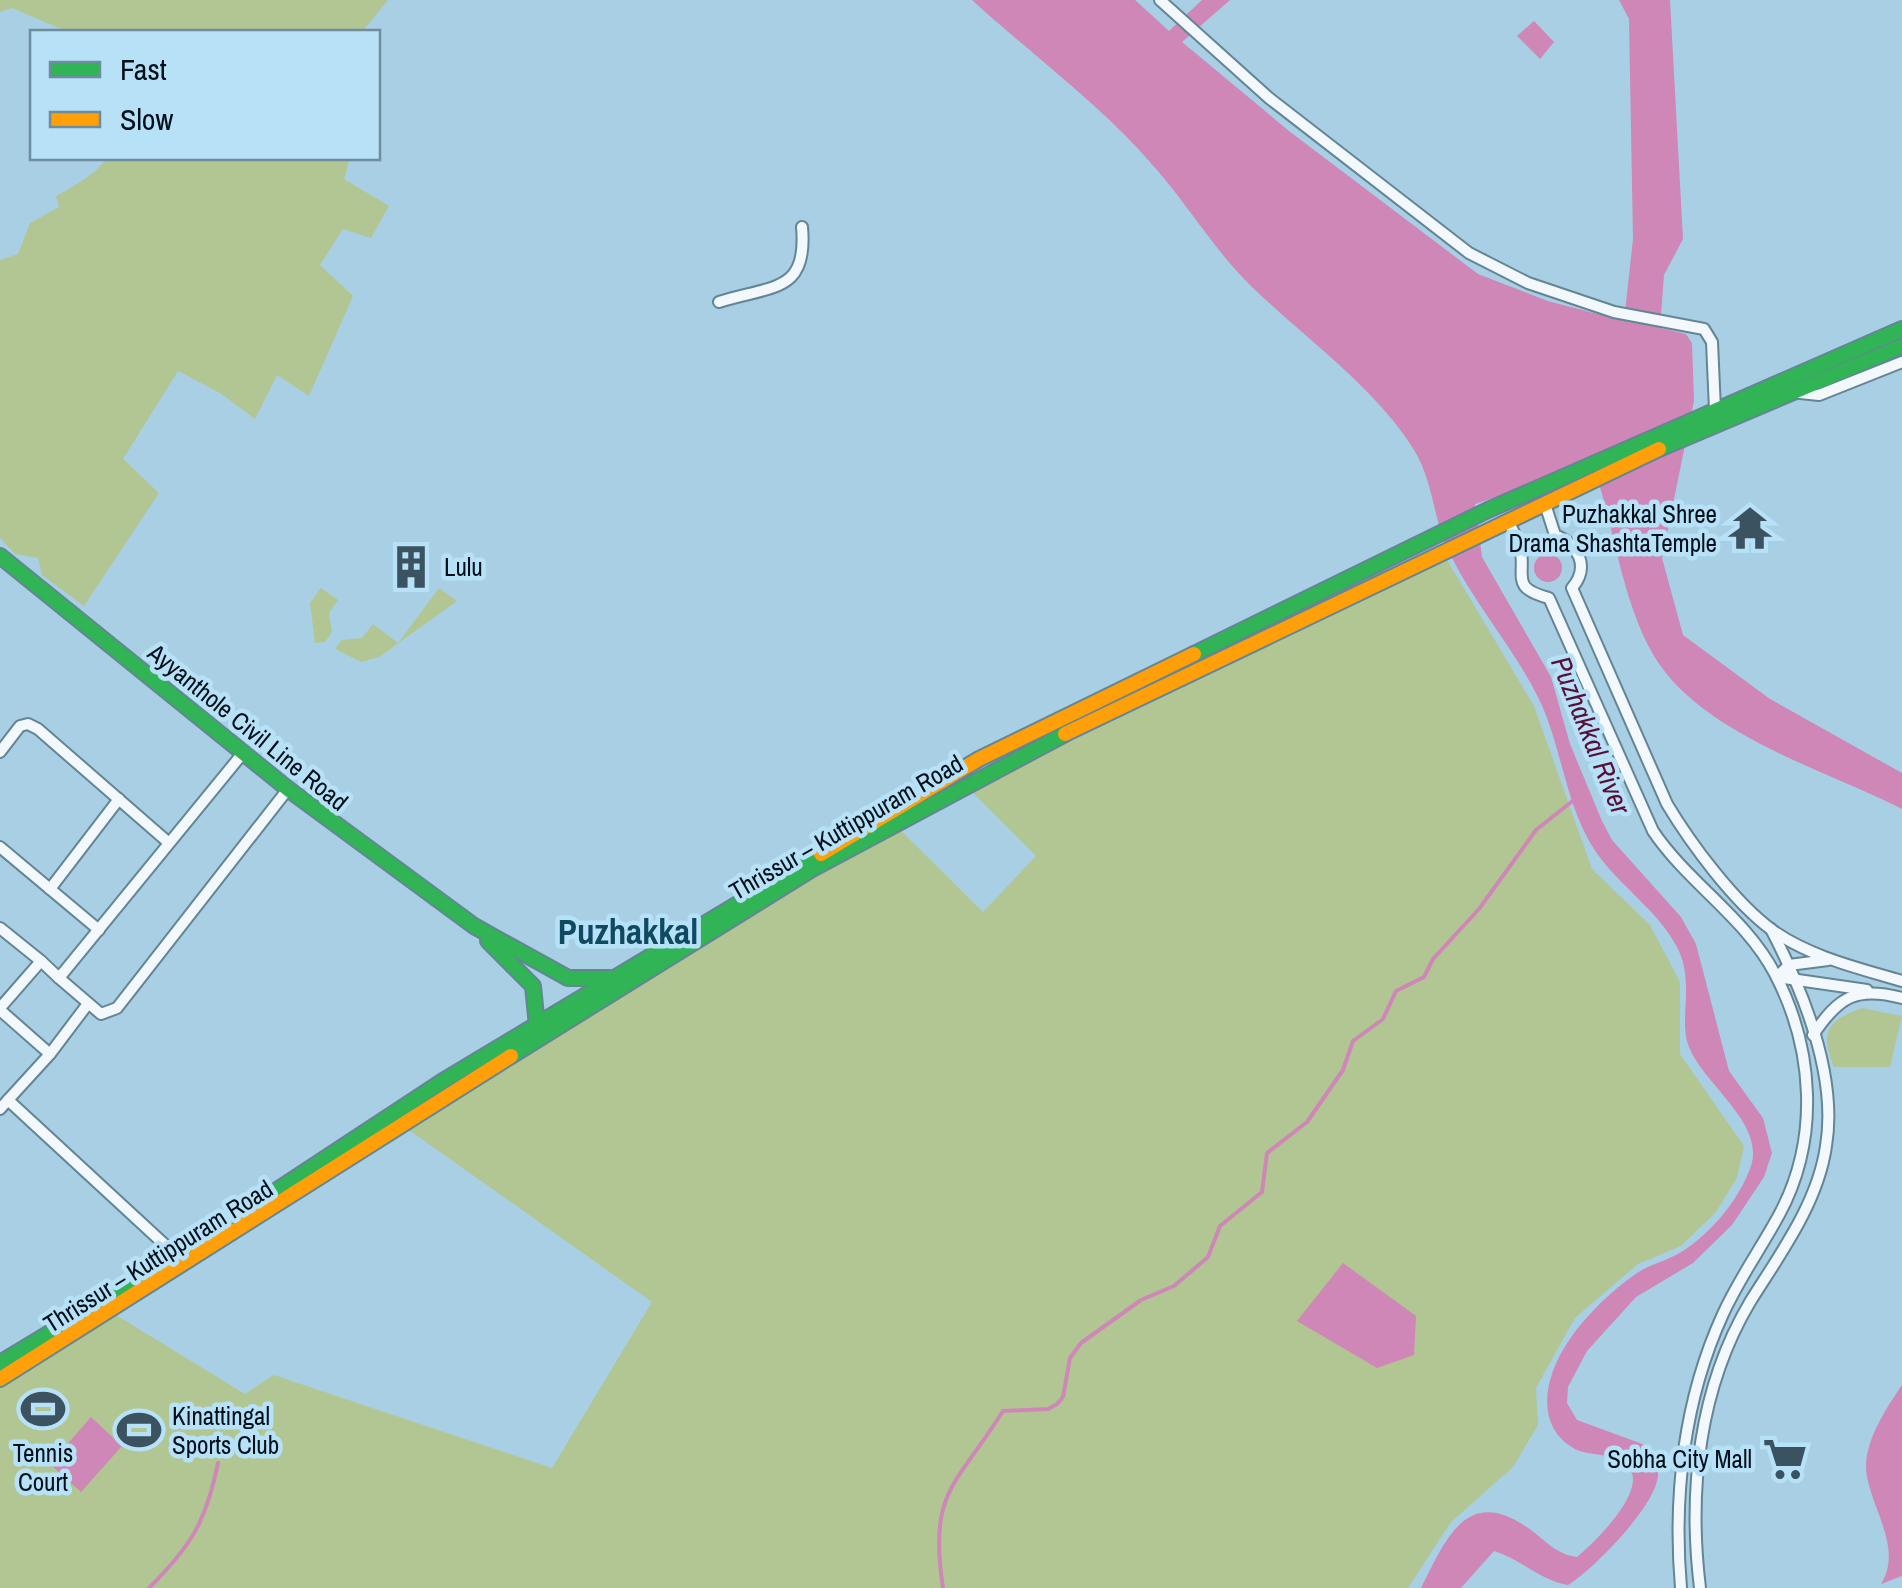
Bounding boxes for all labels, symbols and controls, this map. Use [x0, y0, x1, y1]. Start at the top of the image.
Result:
legend [30, 30, 380, 160]
text: Fast [120, 49, 167, 89]
text: Slow [120, 99, 174, 139]
place label: Puzhakkal Shree Drama ShashtaTemple [1508, 497, 1717, 560]
temple icon: Puzhakkal Shree Drama ShashtaTemple [1726, 504, 1774, 552]
building icon: Lulu [387, 543, 435, 591]
place label: Lulu [444, 550, 483, 584]
street label: Ayyanthole Civil Line Road [140, 635, 355, 818]
water label: Puzhakkal River [1542, 650, 1640, 821]
street label: Thrissur – Kuttippuram Road [723, 746, 969, 908]
district label: Puzhakkal [558, 908, 698, 955]
street label: Thrissur – Kuttippuram Road [37, 1172, 279, 1340]
sports icon: Tennis Court [19, 1385, 67, 1433]
place label: Kinattingal Sports Club [172, 1399, 279, 1462]
sports icon: Kinattingal Sports Club [115, 1406, 163, 1454]
supermarket icon: Sobha City Mall [1761, 1435, 1809, 1483]
place label: Tennis Court [13, 1436, 73, 1499]
place label: Sobha City Mall [1607, 1442, 1752, 1476]

